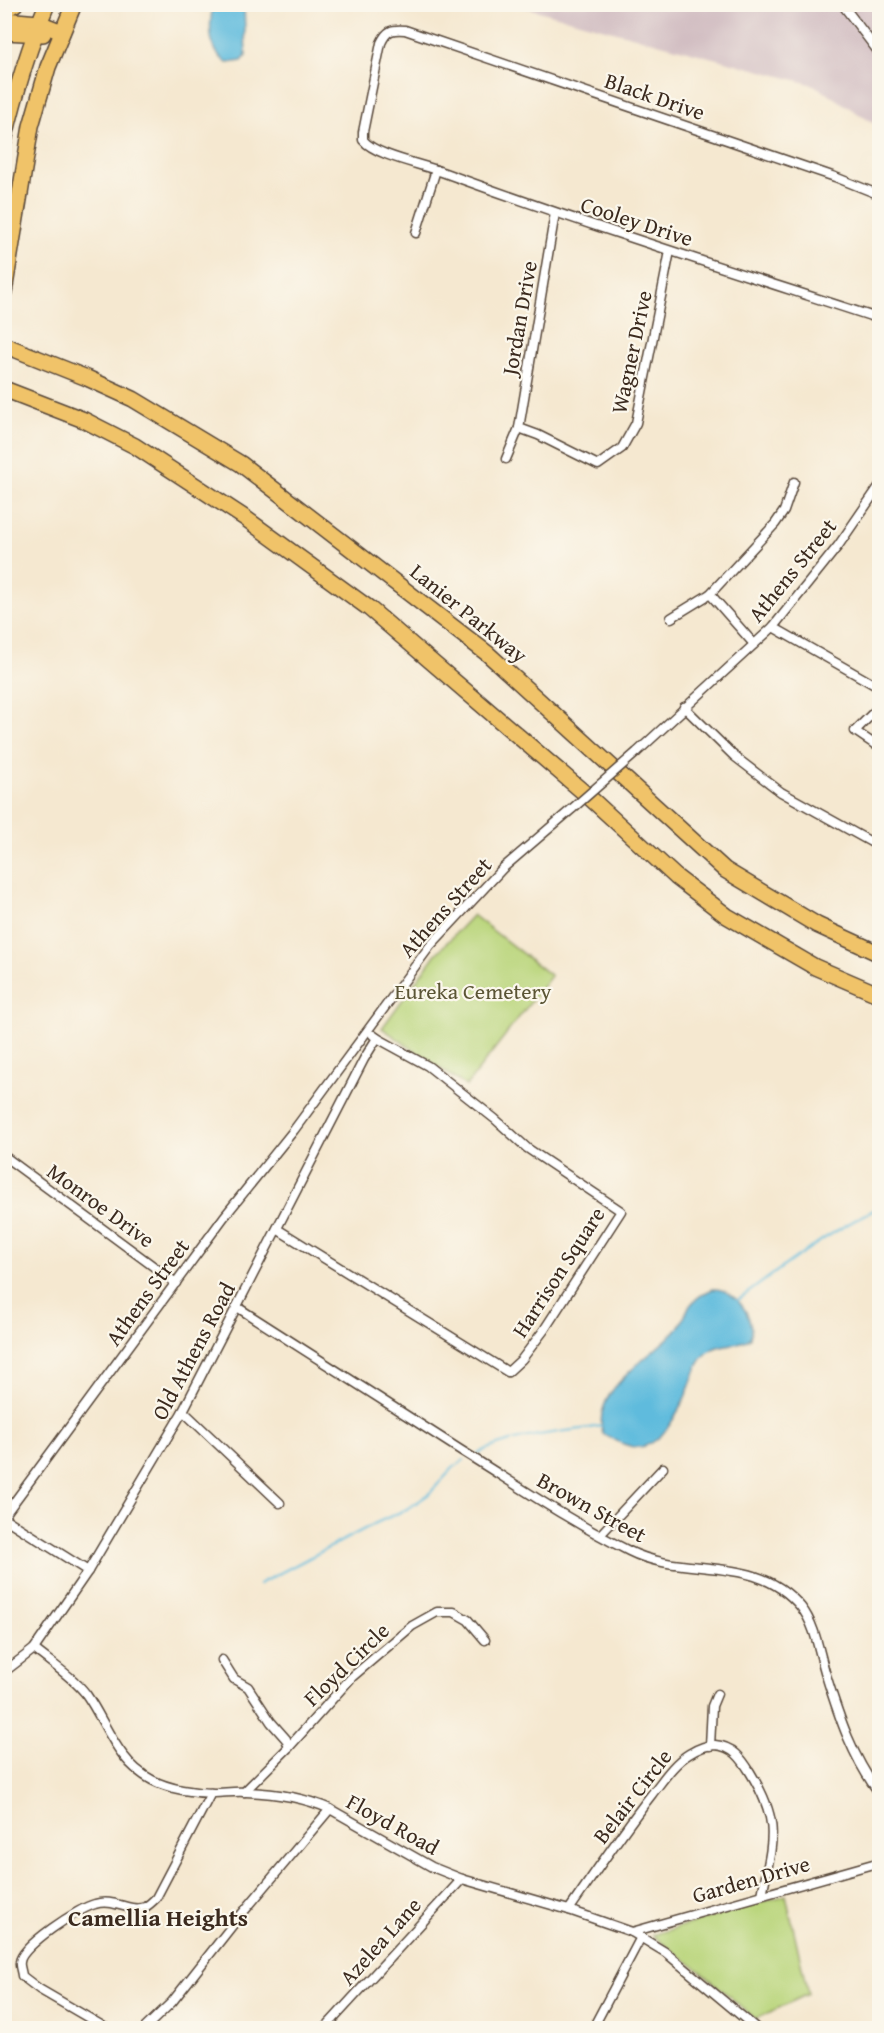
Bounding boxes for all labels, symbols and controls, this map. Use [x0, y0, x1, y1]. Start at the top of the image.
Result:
street label: Black Drive [601, 64, 709, 128]
street label: Cooley Drive [577, 188, 697, 254]
street label: Jordan Drive [493, 258, 545, 381]
street label: Wagner Drive [602, 287, 660, 417]
street label: Athens Street [740, 511, 844, 629]
street label: Lanier Parkway [403, 556, 535, 670]
street label: Athens Street [391, 850, 499, 964]
park label: Eureka Cemetery [394, 975, 552, 1007]
street label: Monroe Drive [41, 1155, 161, 1255]
street label: Harrison Square [504, 1200, 612, 1344]
street label: Athens Street [97, 1232, 197, 1352]
street label: Old Athens Road [143, 1276, 243, 1426]
street label: Brown Street [532, 1464, 653, 1550]
street label: Floyd Circle [296, 1615, 396, 1713]
street label: Belair Circle [585, 1742, 679, 1850]
street label: Floyd Road [341, 1785, 445, 1863]
street label: Garden Drive [689, 1847, 813, 1911]
street label: Azelea Lane [332, 1890, 428, 1992]
district label: Camellia Heights [68, 1900, 248, 1935]

